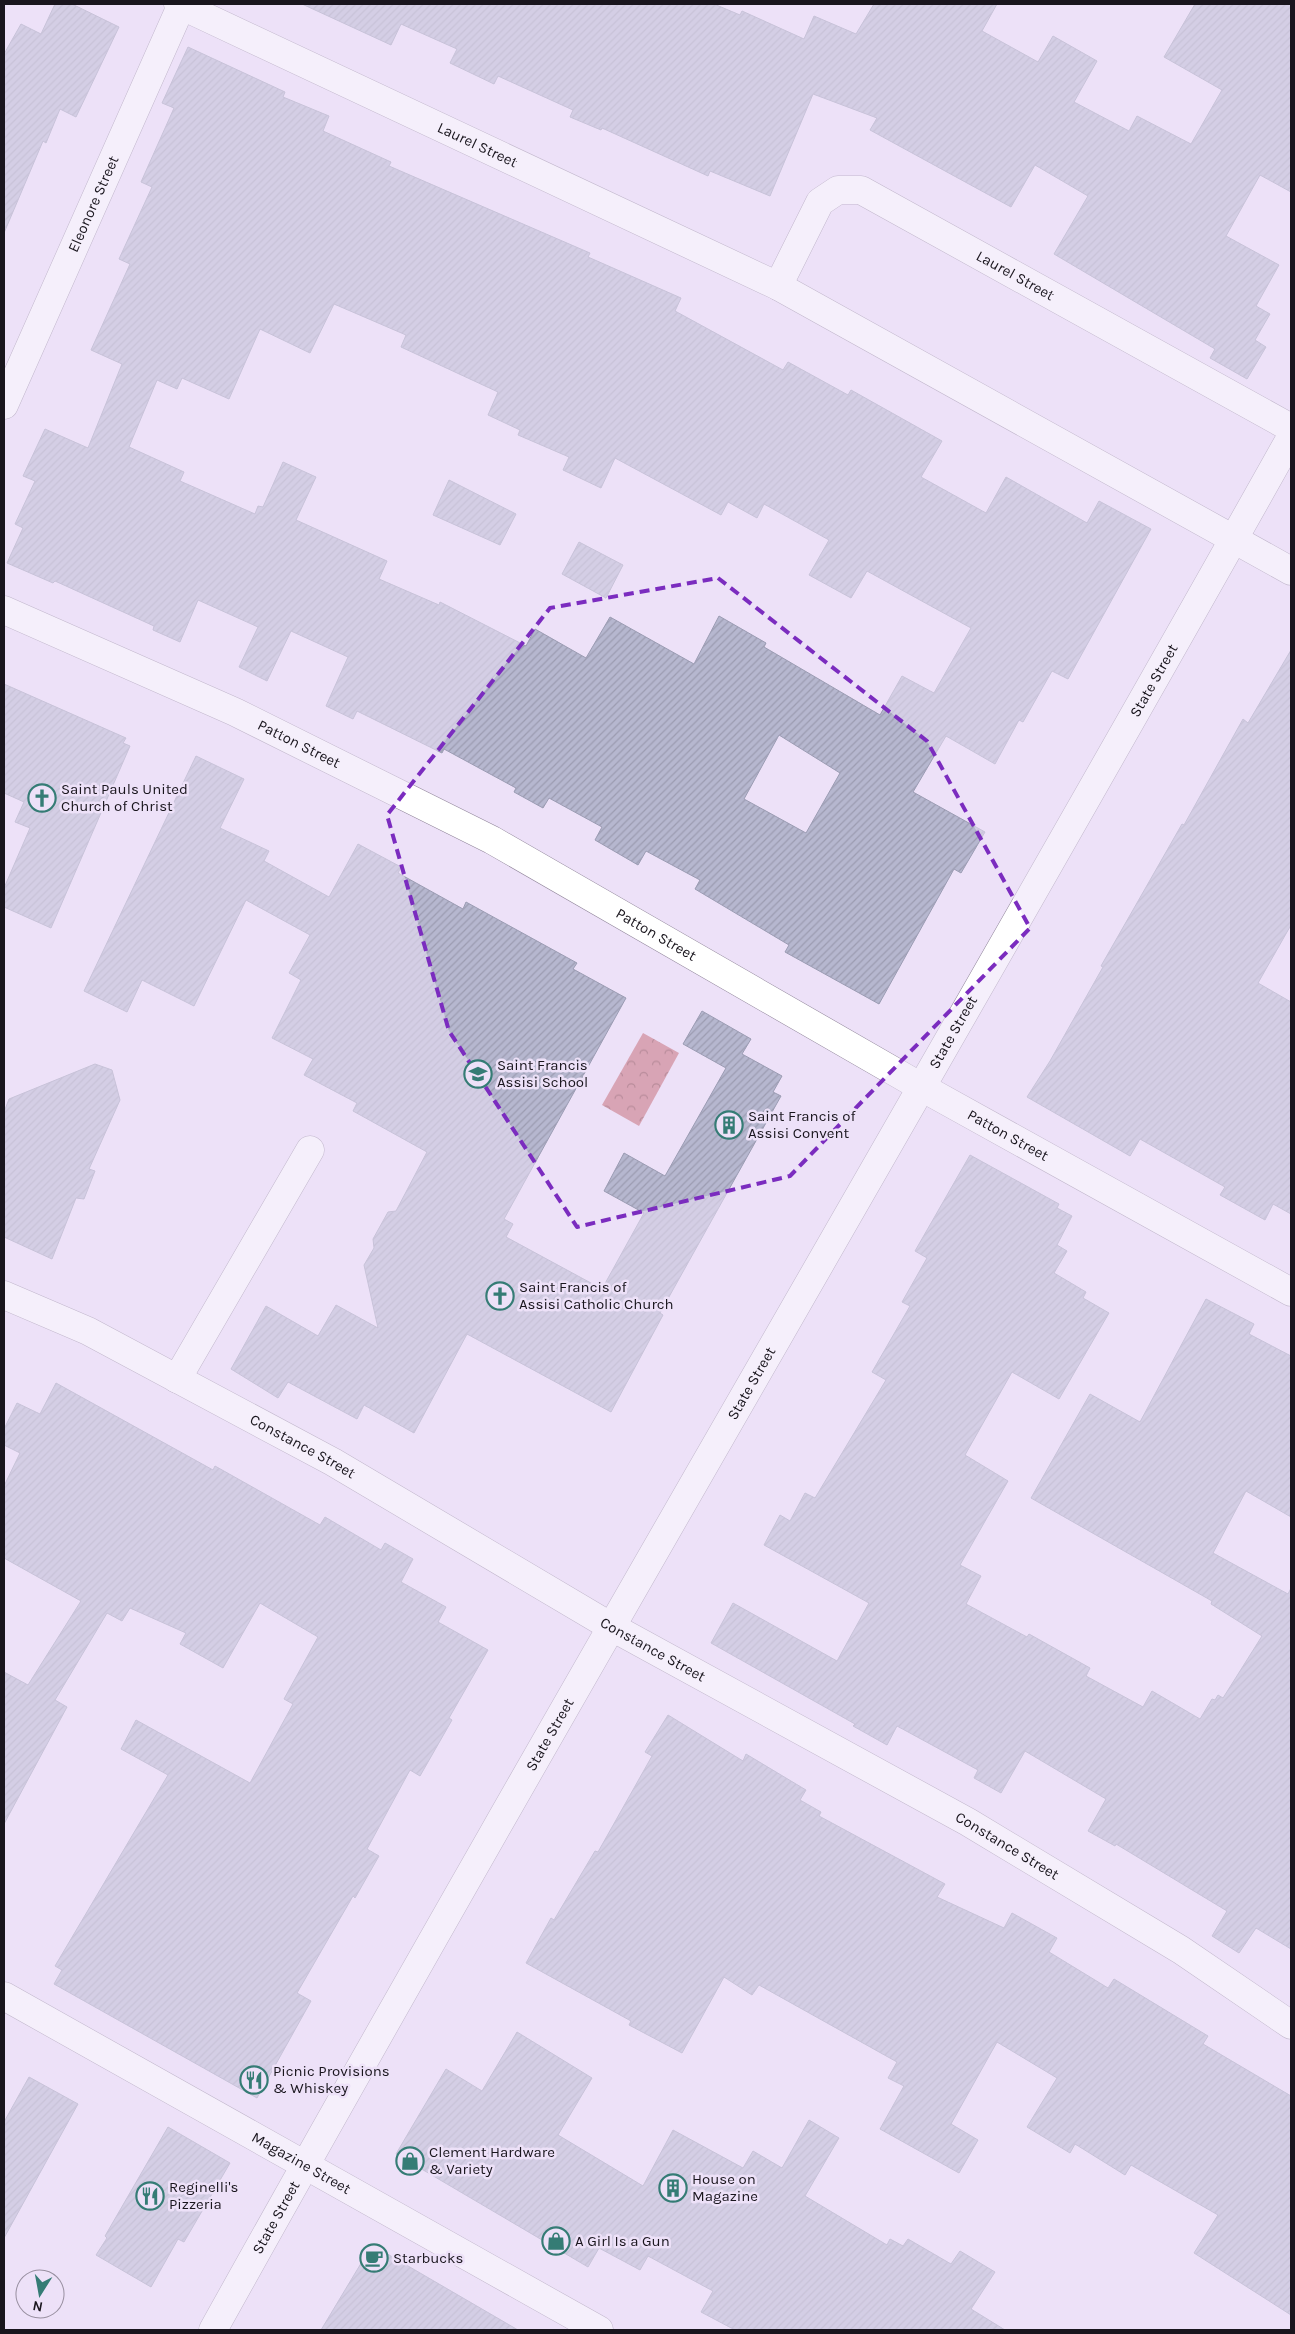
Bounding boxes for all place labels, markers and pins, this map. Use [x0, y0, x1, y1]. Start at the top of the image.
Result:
place label: Saint Pauls United Church of Christ [61, 780, 188, 815]
church icon: Saint Pauls United Church of Christ [27, 783, 57, 813]
place label: Saint Francis Assisi School [497, 1056, 588, 1091]
school or university icon: Saint Francis Assisi School [463, 1059, 493, 1089]
place label: Saint Francis of Assisi Convent [748, 1107, 856, 1142]
building icon: Saint Francis of Assisi Convent [714, 1110, 744, 1140]
place label: Saint Francis of Assisi Catholic Church [519, 1278, 674, 1313]
church icon: Saint Francis of Assisi Catholic Church [485, 1281, 515, 1311]
place label: Picnic Provisions & Whiskey [273, 2062, 390, 2097]
restaurant icon: Picnic Provisions & Whiskey [239, 2065, 269, 2095]
place label: Clement Hardware & Variety [429, 2143, 555, 2178]
shop icon: Clement Hardware & Variety [395, 2146, 425, 2176]
place label: House on Magazine [692, 2170, 758, 2205]
building icon: House on Magazine [658, 2173, 688, 2203]
place label: Reginelli's Pizzeria [169, 2178, 238, 2213]
restaurant icon: Reginelli's Pizzeria [135, 2181, 165, 2211]
shop icon: A Girl Is a Gun [541, 2226, 571, 2256]
place label: A Girl Is a Gun [575, 2232, 670, 2250]
cafe icon: Starbucks [359, 2243, 389, 2273]
place label: Starbucks [393, 2249, 463, 2267]

